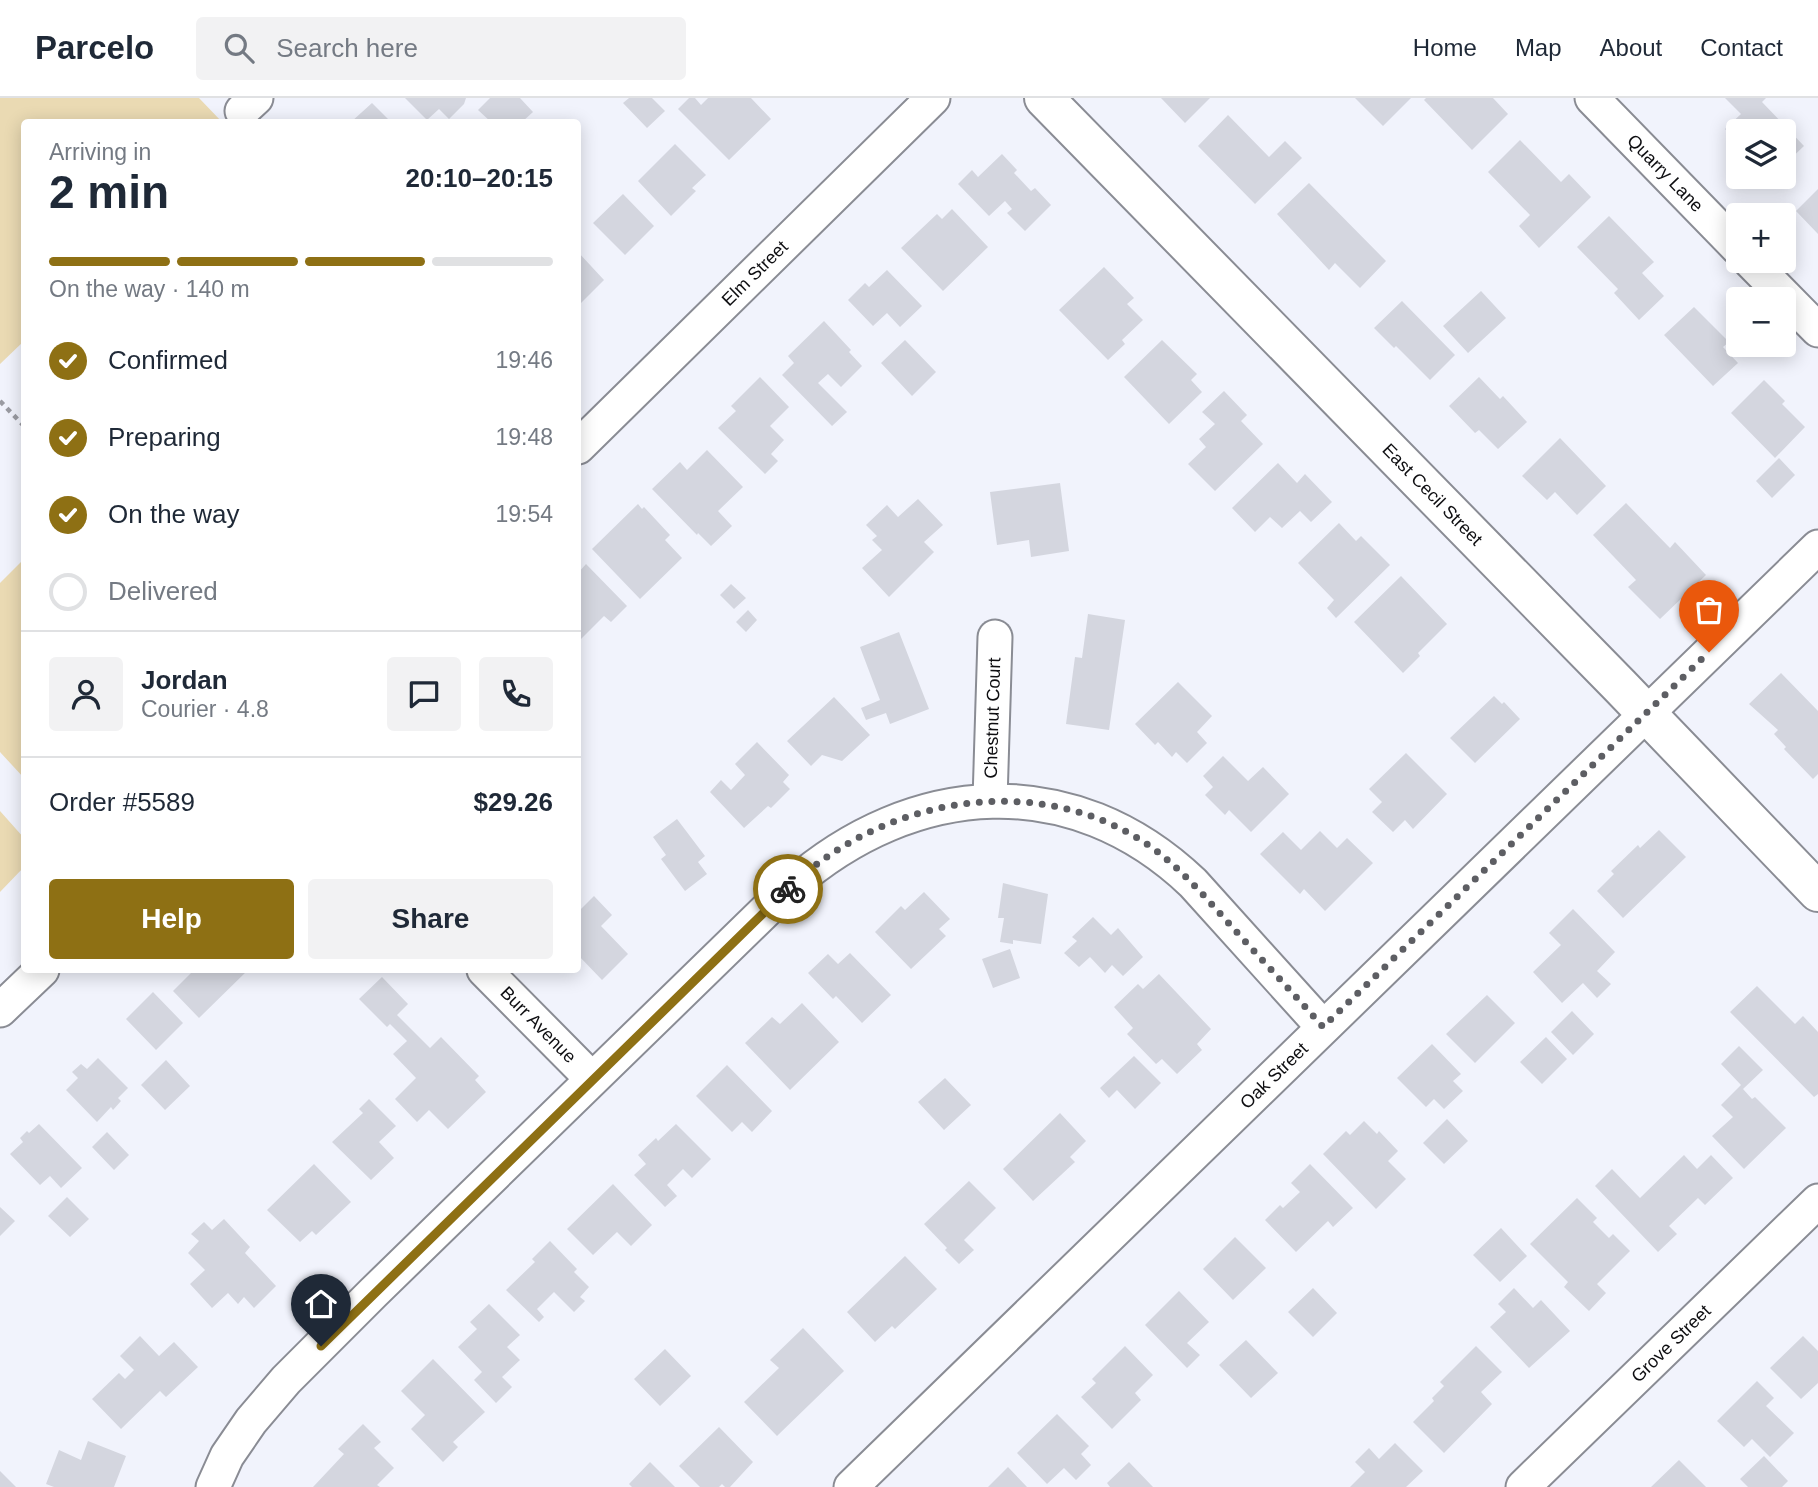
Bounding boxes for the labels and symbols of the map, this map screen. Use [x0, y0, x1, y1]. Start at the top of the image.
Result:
street label: Quarry Lane [1623, 130, 1707, 216]
street label: Elm Street [718, 237, 792, 310]
street label: East Cecil Street [1378, 440, 1486, 549]
pin [1679, 580, 1739, 652]
street label: Chestnut Court [981, 657, 1004, 779]
courier [753, 854, 823, 924]
street label: Burr Avenue [496, 983, 580, 1067]
street label: Oak Street [1236, 1039, 1312, 1113]
pin [291, 1274, 351, 1346]
street label: Grove Street [1627, 1301, 1715, 1386]

